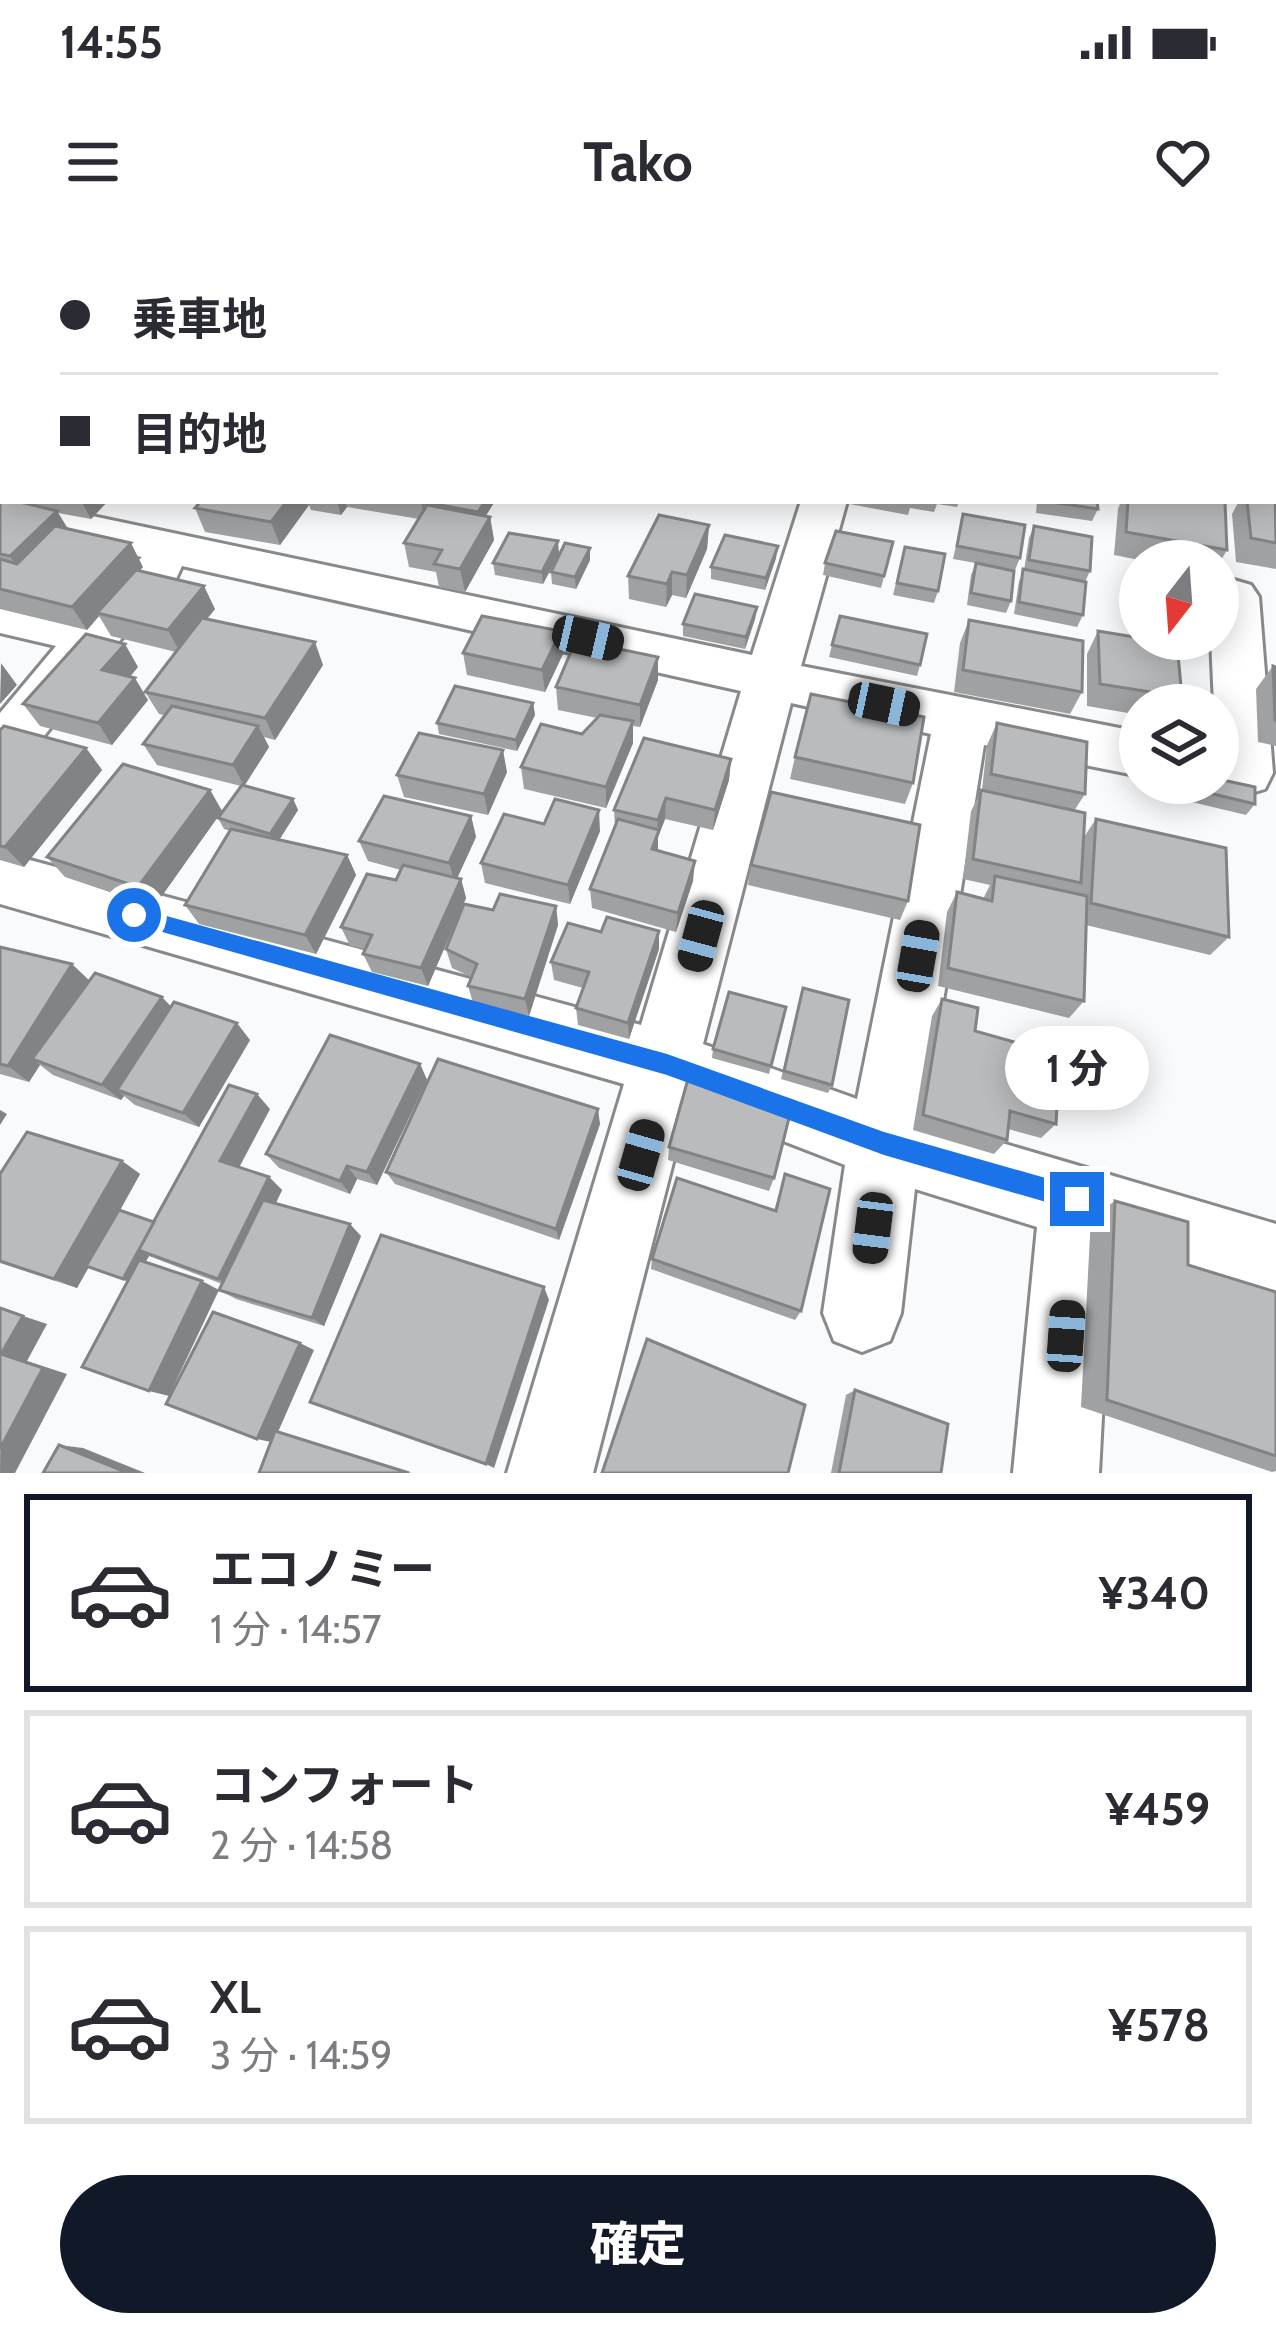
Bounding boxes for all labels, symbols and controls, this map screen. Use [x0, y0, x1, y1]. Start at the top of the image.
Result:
text: 14:55 [60, 15, 163, 69]
icon: menu [60, 129, 126, 195]
text: Tako [583, 129, 693, 195]
icon: heart [1150, 129, 1216, 195]
text: 乗車地 [132, 292, 267, 346]
text: 目的地 [132, 407, 267, 461]
north arrow [1119, 540, 1239, 660]
map controls [1119, 540, 1239, 804]
car [549, 612, 627, 664]
car [845, 679, 923, 729]
button: layers [1119, 684, 1239, 804]
route start [107, 888, 161, 942]
car [674, 897, 728, 975]
car [894, 917, 942, 995]
callout: 1 分 [1005, 1025, 1149, 1109]
text: 1 分 [1046, 1044, 1108, 1092]
car [614, 1115, 668, 1195]
route end [1050, 1172, 1104, 1226]
car [851, 1190, 895, 1266]
car [1046, 1299, 1086, 1373]
icon: car [66, 1539, 174, 1647]
text: エコノミー [210, 1542, 435, 1596]
text: ¥340 [1099, 1566, 1210, 1620]
text: 1 分 · 14:57 [210, 1605, 381, 1653]
icon: car [66, 1755, 174, 1863]
text: コンフォート [210, 1758, 479, 1812]
text: ¥459 [1105, 1782, 1210, 1836]
text: 2 分 · 14:58 [210, 1821, 393, 1869]
text: XL [210, 1970, 261, 2024]
icon: car [66, 1971, 174, 2079]
text: ¥578 [1109, 1998, 1210, 2052]
text: 3 分 · 14:59 [210, 2031, 392, 2079]
button: 確定 [60, 2175, 1216, 2313]

